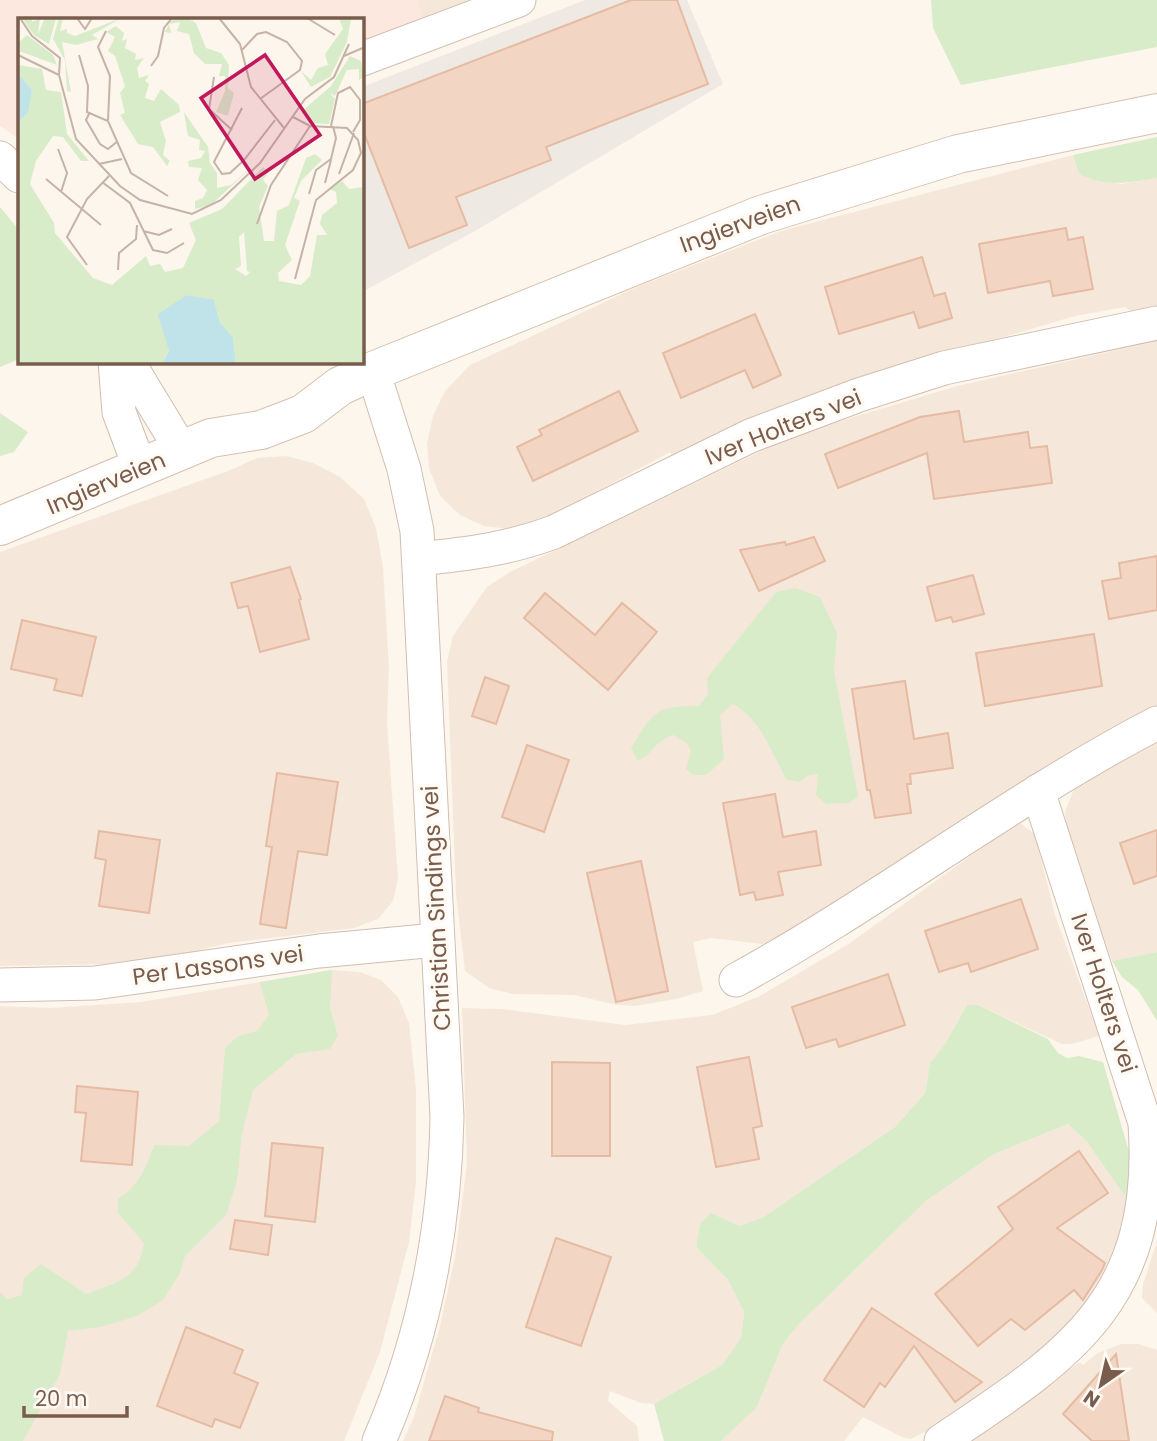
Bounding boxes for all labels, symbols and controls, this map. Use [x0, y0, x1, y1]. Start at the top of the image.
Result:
inset map [18, 18, 364, 364]
street label: Ingierveien [675, 187, 805, 261]
street label: Iver Holters vei [700, 381, 866, 473]
street label: Ingierveien [42, 444, 170, 522]
street label: Christian Sindings vei [414, 785, 458, 1031]
street label: Iver Holters vei [1063, 909, 1145, 1077]
street label: Per Lassons vei [131, 937, 305, 993]
north arrow [1066, 1350, 1136, 1420]
scale bar [24, 1374, 128, 1418]
text: N [1078, 1383, 1105, 1414]
text: 20 m [35, 1384, 88, 1413]

